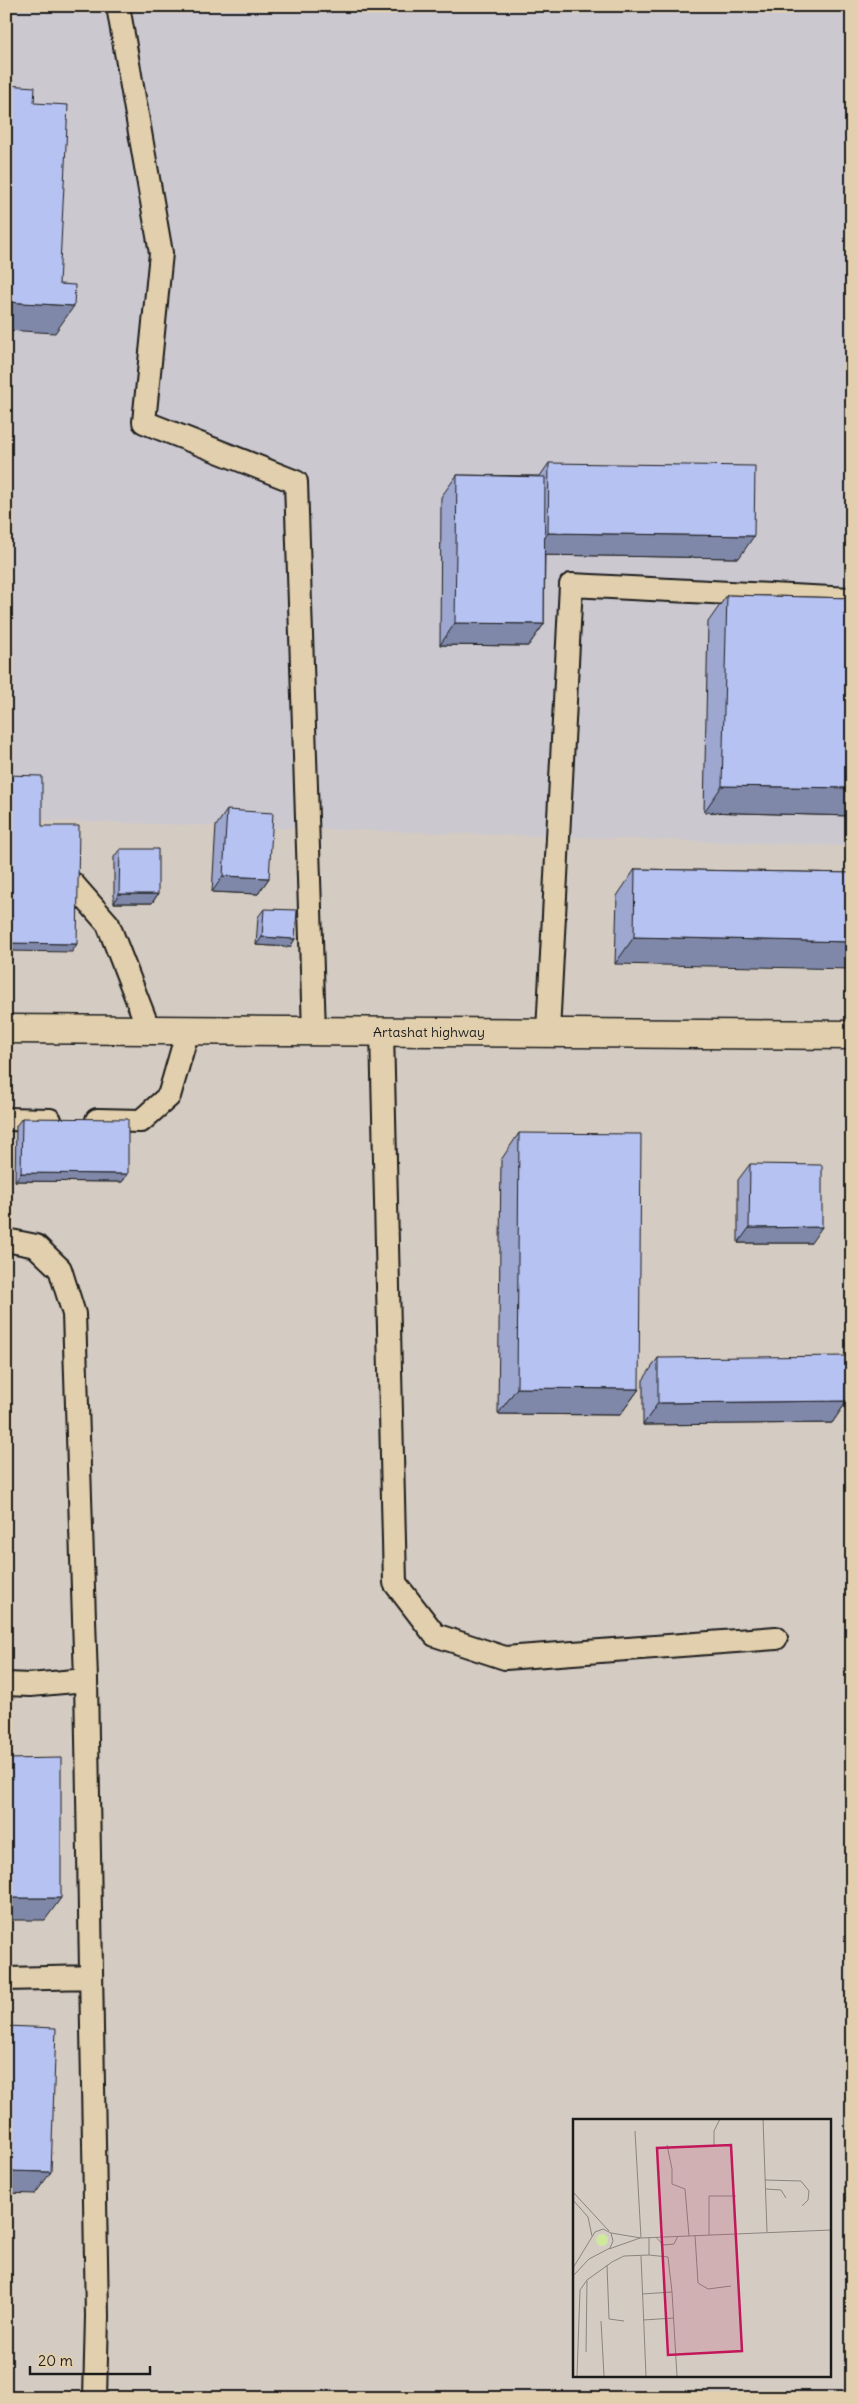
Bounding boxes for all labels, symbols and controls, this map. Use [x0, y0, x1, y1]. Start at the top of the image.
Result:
street label: Artashat highway [373, 1023, 485, 1041]
inset map [573, 2119, 830, 2376]
scale bar [30, 2344, 150, 2376]
text: 20 m [38, 2351, 73, 2370]

